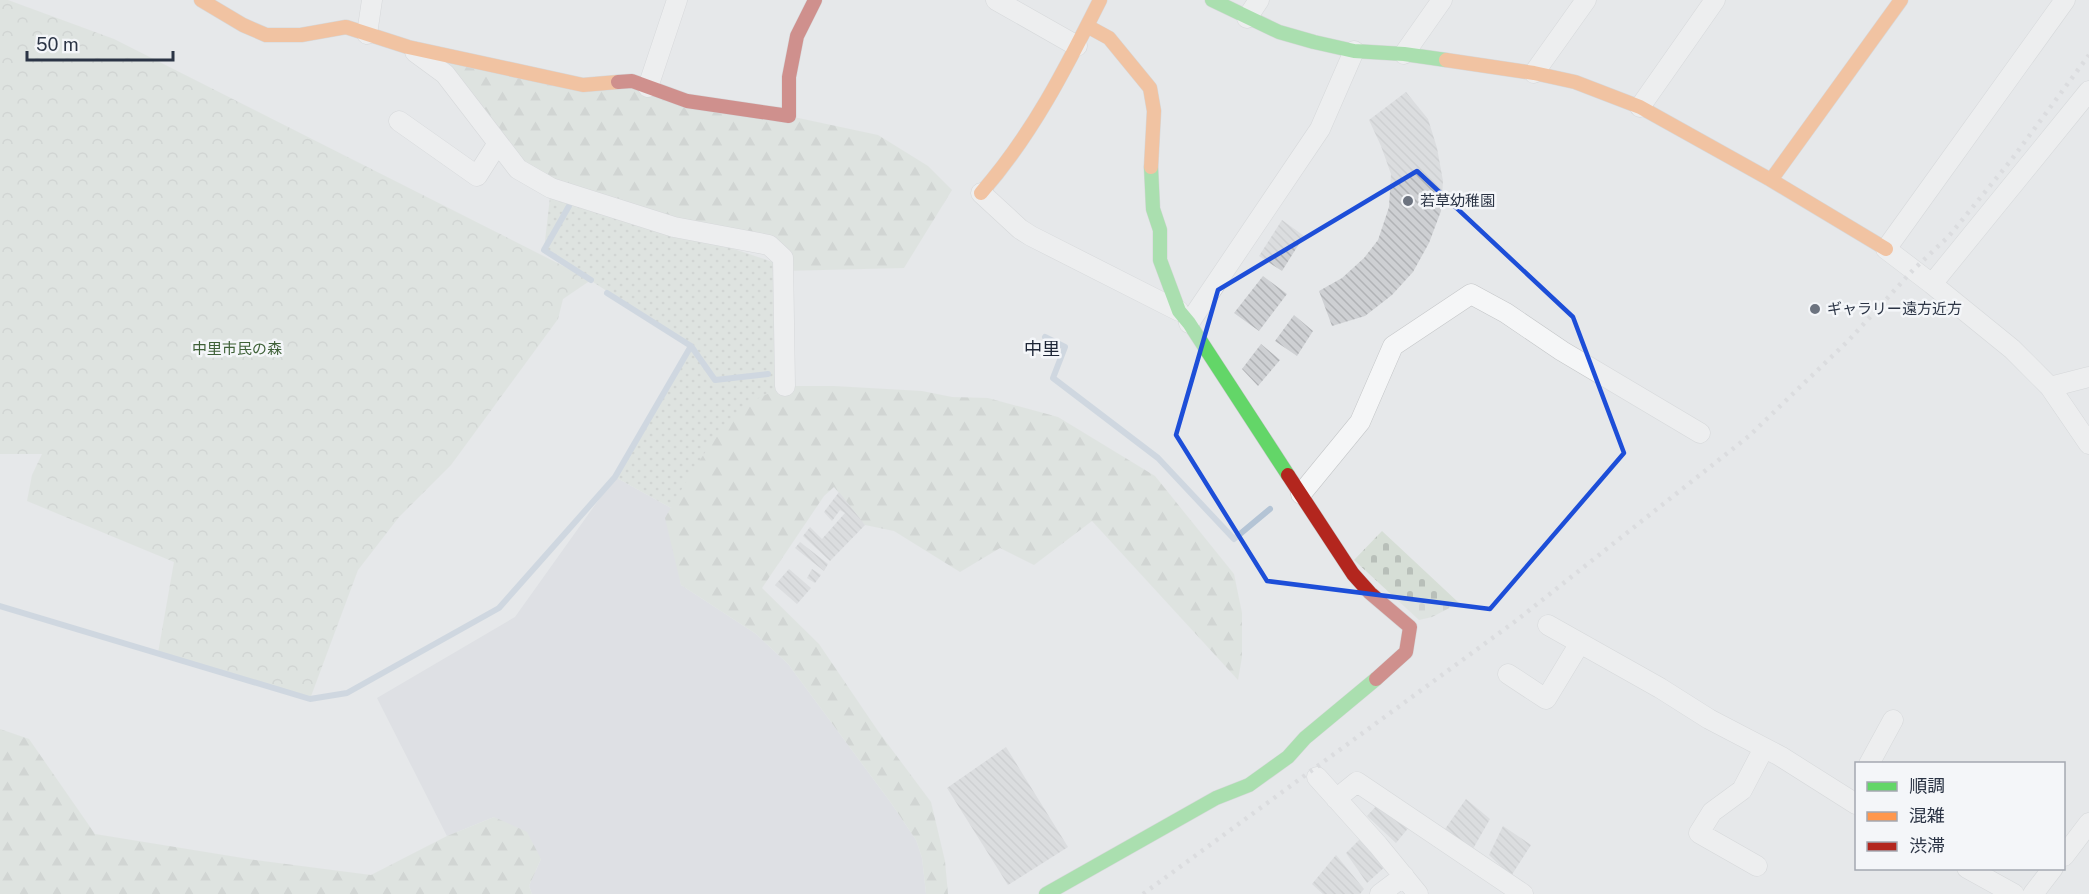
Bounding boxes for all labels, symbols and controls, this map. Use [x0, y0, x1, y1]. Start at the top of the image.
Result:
scale bar [27, 24, 172, 62]
text: 50 m [36, 34, 79, 55]
place label: 若草幼稚園 [1420, 192, 1495, 209]
marker: 若草幼稚園 [1401, 194, 1415, 208]
place label: ギャラリー遠方近方 [1827, 300, 1962, 317]
marker: ギャラリー遠方近方 [1808, 302, 1822, 316]
district label: 中里 [1024, 338, 1060, 359]
park label: 中里市民の森 [192, 340, 282, 357]
legend [1855, 762, 2065, 870]
text: 順調 [1909, 775, 1945, 796]
text: 混雑 [1909, 805, 1945, 826]
text: 渋滞 [1909, 835, 1945, 856]

